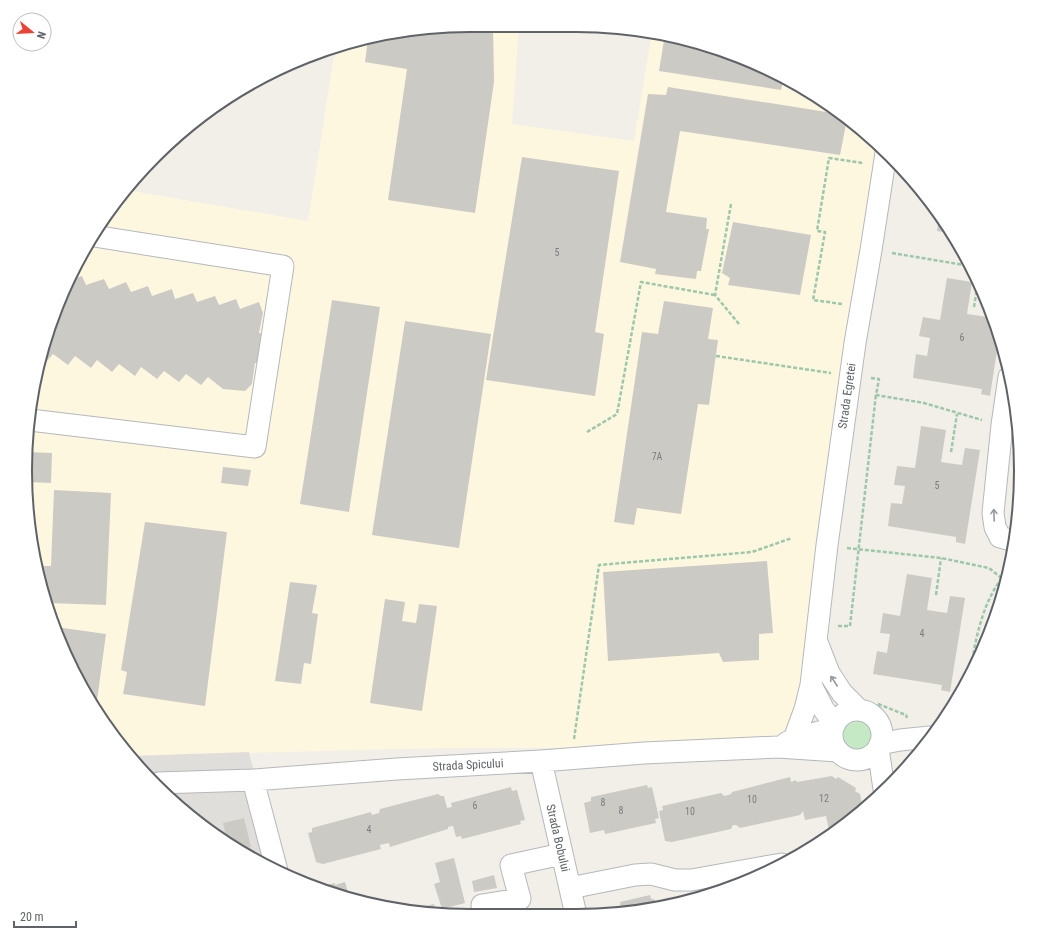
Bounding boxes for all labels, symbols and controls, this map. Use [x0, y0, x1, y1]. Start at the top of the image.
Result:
north arrow [12, 12, 52, 52]
text: N [34, 30, 48, 40]
house number: 5 [555, 247, 560, 258]
house number: 6 [960, 332, 965, 343]
street label: Strada Egretei [835, 362, 859, 430]
house number: 7A [652, 451, 663, 462]
house number: 5 [935, 480, 940, 491]
one-way arrow [990, 509, 998, 522]
house number: 4 [920, 628, 925, 639]
one-way arrow [830, 675, 838, 687]
street label: Strada Spicului [432, 756, 504, 774]
house number: 12 [819, 793, 829, 804]
house number: 10 [747, 794, 757, 805]
house number: 8 [601, 797, 606, 808]
house number: 6 [473, 800, 478, 811]
street label: Strada Bobului [543, 803, 573, 873]
house number: 8 [619, 805, 624, 816]
house number: 10 [685, 806, 695, 817]
house number: 4 [367, 824, 372, 835]
scale bar [14, 903, 76, 929]
text: 20 m [20, 910, 44, 924]

